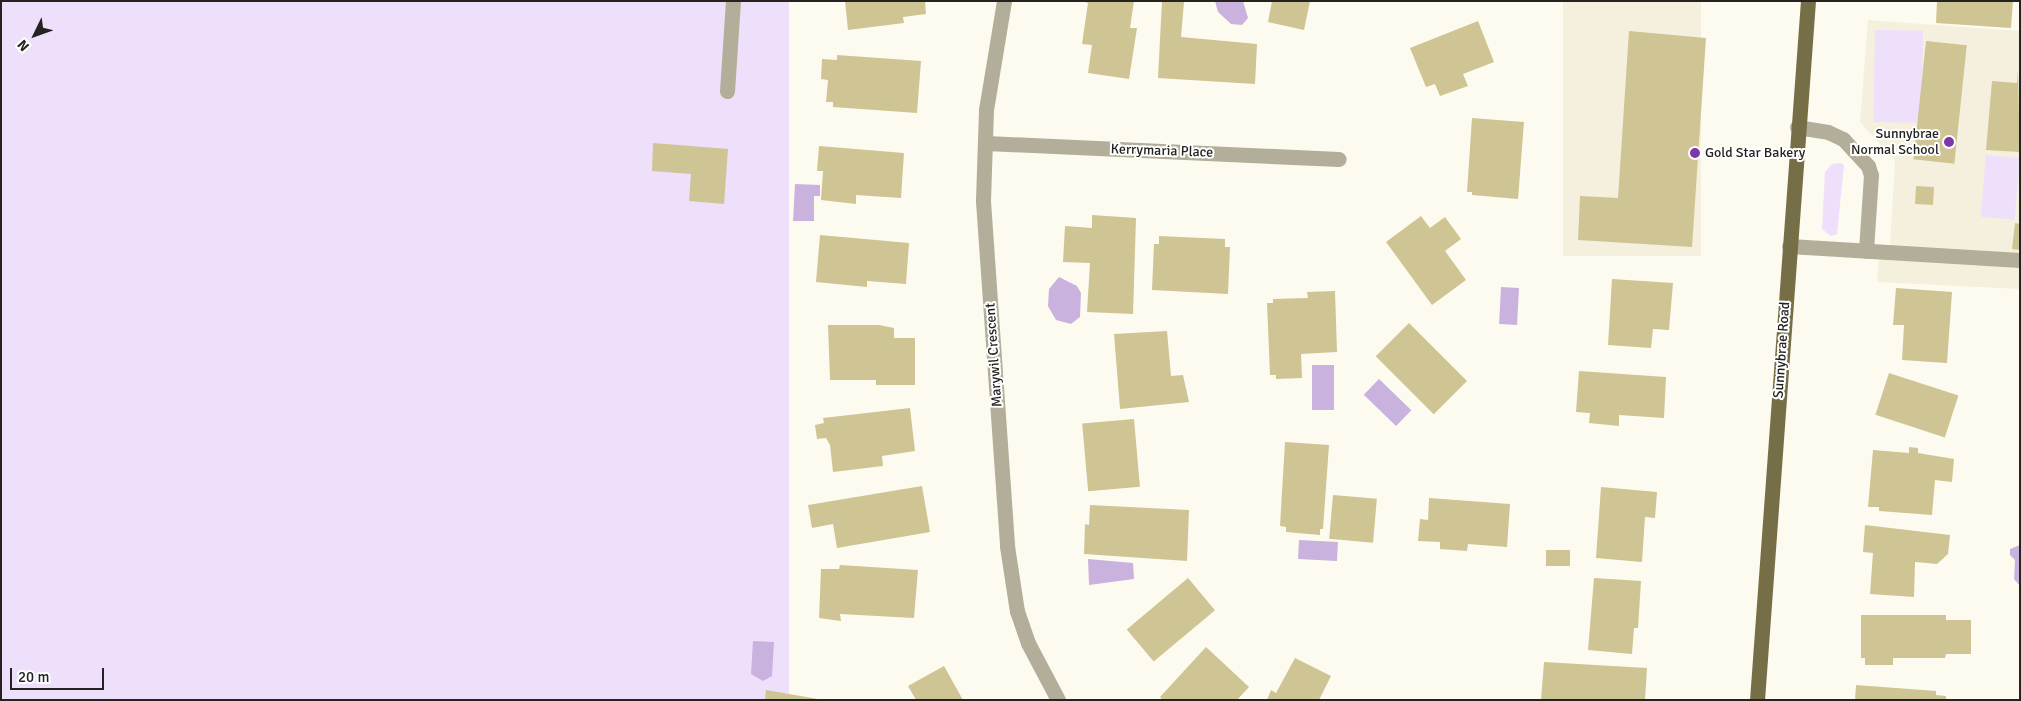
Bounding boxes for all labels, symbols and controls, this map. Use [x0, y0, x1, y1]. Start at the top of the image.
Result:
north arrow [10, 10, 60, 60]
text: N [14, 36, 33, 55]
place label: Sunnybrae Normal School [1851, 126, 1939, 158]
marker: Sunnybrae Normal School [1943, 136, 1955, 148]
street label: Kerrymaria Place [1110, 141, 1214, 161]
place label: Gold Star Bakery [1705, 145, 1805, 161]
marker: Gold Star Bakery [1689, 147, 1701, 159]
street label: Sunnybrae Road [1770, 301, 1794, 399]
street label: Marywil Crescent [982, 302, 1006, 408]
scale bar [12, 658, 106, 690]
text: 20 m [18, 668, 49, 686]

